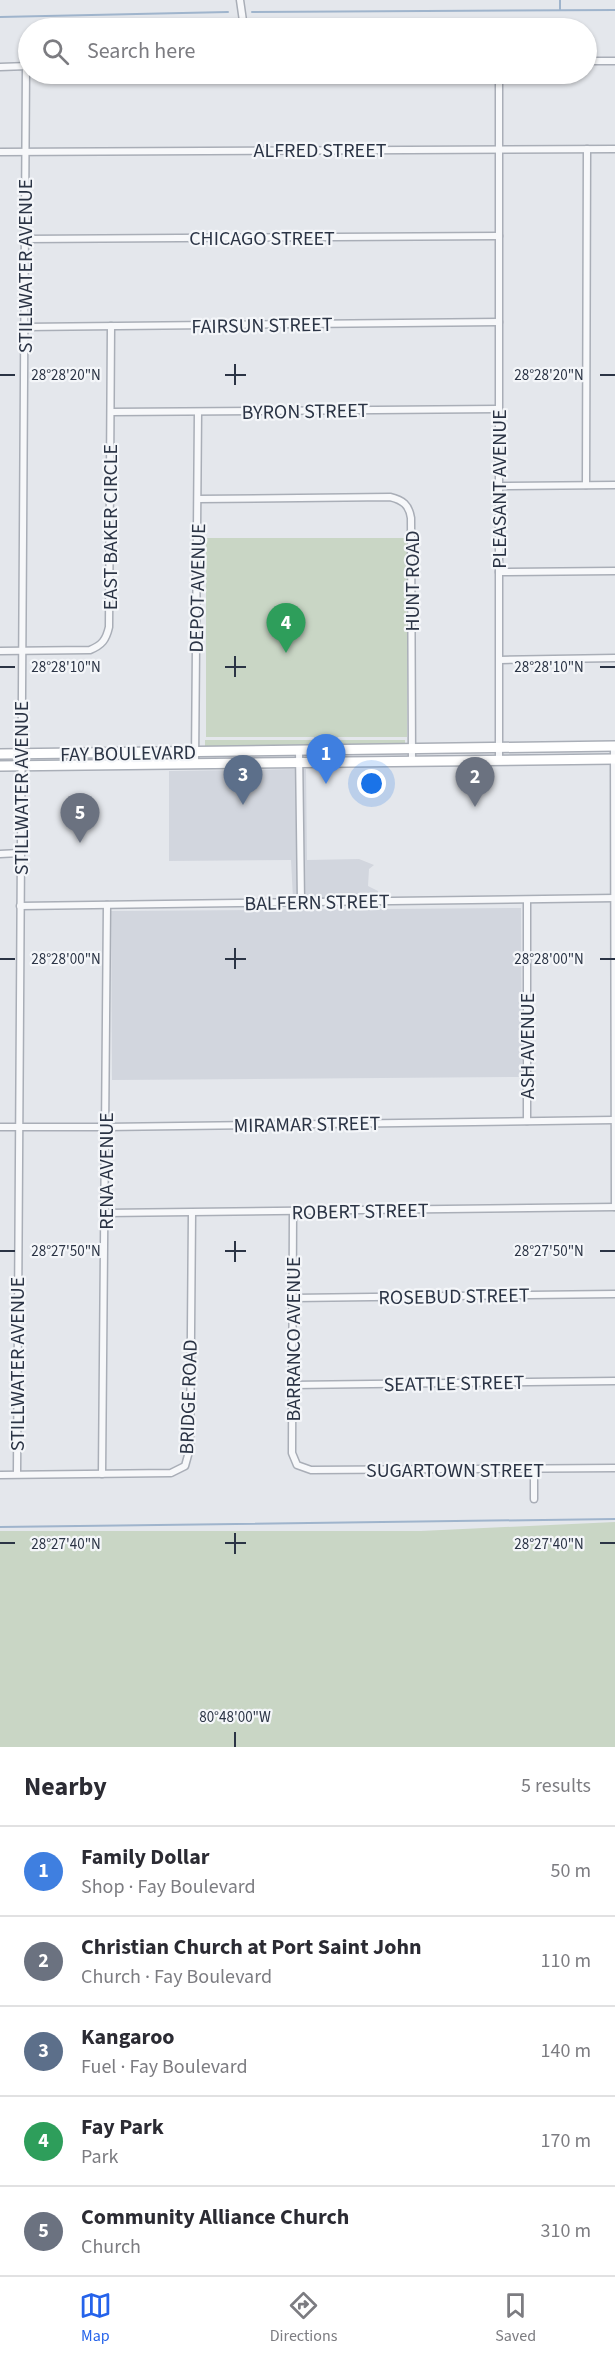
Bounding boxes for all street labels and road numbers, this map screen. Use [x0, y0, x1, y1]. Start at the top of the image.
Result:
street label: ALFRED STREET [254, 137, 387, 165]
street label: STILLWATER AVENUE [12, 179, 40, 353]
street label: CHICAGO STREET [189, 225, 335, 253]
street label: FAIRSUN STREET [191, 311, 333, 341]
street label: BYRON STREET [241, 397, 369, 427]
street label: PLEASANT AVENUE [486, 409, 514, 569]
street label: EAST BAKER CIRCLE [97, 444, 125, 610]
street label: DEPOT AVENUE [183, 523, 213, 653]
street label: HUNT ROAD [399, 530, 427, 632]
street label: STILLWATER AVENUE [8, 701, 36, 875]
street label: FAY BOULEVARD [60, 739, 196, 769]
street label: BALFERN STREET [244, 888, 390, 918]
street label: ASH AVENUE [514, 993, 542, 1099]
street label: MIRAMAR STREET [233, 1110, 381, 1140]
street label: RENA AVENUE [93, 1112, 121, 1230]
street label: ROBERT STREET [291, 1197, 429, 1227]
street label: BARRANCO AVENUE [280, 1256, 308, 1422]
street label: STILLWATER AVENUE [4, 1277, 32, 1451]
street label: ROSEBUD STREET [378, 1282, 530, 1312]
street label: BRIDGE ROAD [173, 1339, 205, 1455]
street label: SEATTLE STREET [383, 1369, 525, 1399]
street label: SUGARTOWN STREET [366, 1457, 544, 1485]

